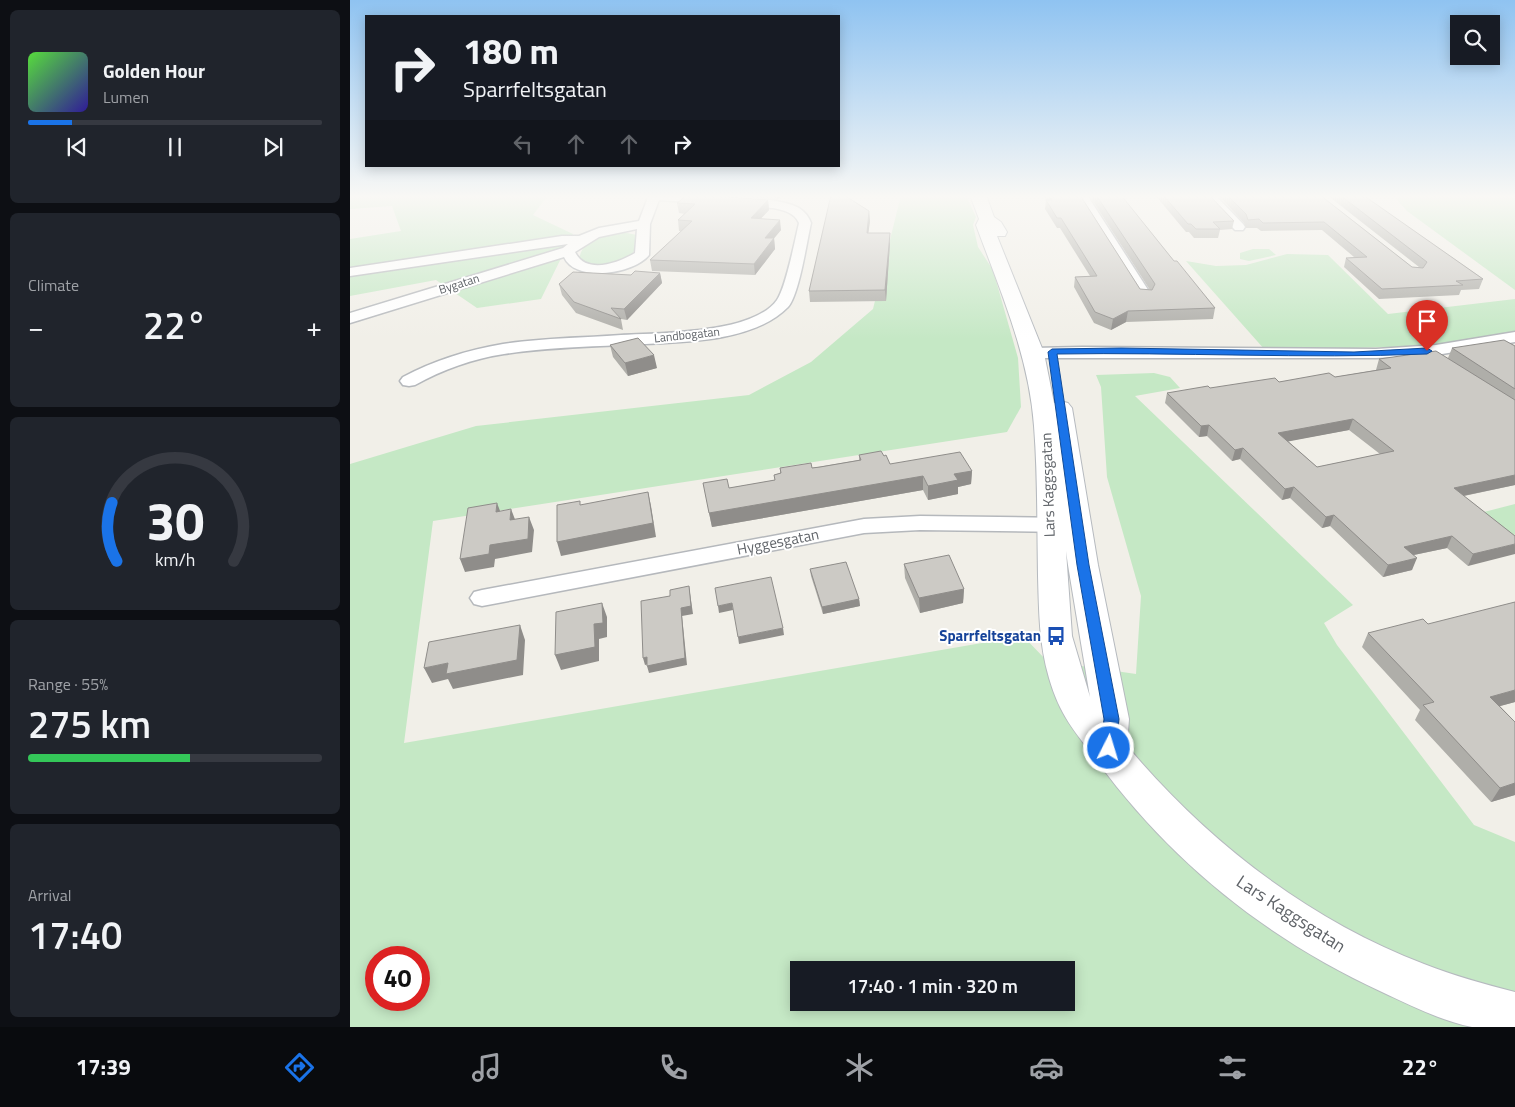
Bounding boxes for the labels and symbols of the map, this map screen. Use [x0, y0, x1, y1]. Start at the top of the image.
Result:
street label: Bygatan [436, 268, 482, 299]
pin [1406, 300, 1448, 351]
street label: Landbogatan [653, 322, 721, 347]
street label: Lars Kaggsgatan [1034, 432, 1061, 538]
street label: Hyggesgatan [735, 522, 821, 561]
place label: Sparrfeltsgatan [939, 624, 1041, 647]
bus stop icon: Sparrfeltsgatan [1045, 625, 1067, 647]
position arrow [1082, 721, 1134, 773]
street label: Lars Kaggsgatan [1231, 868, 1351, 959]
speed limit sign: 40 [365, 946, 430, 1011]

